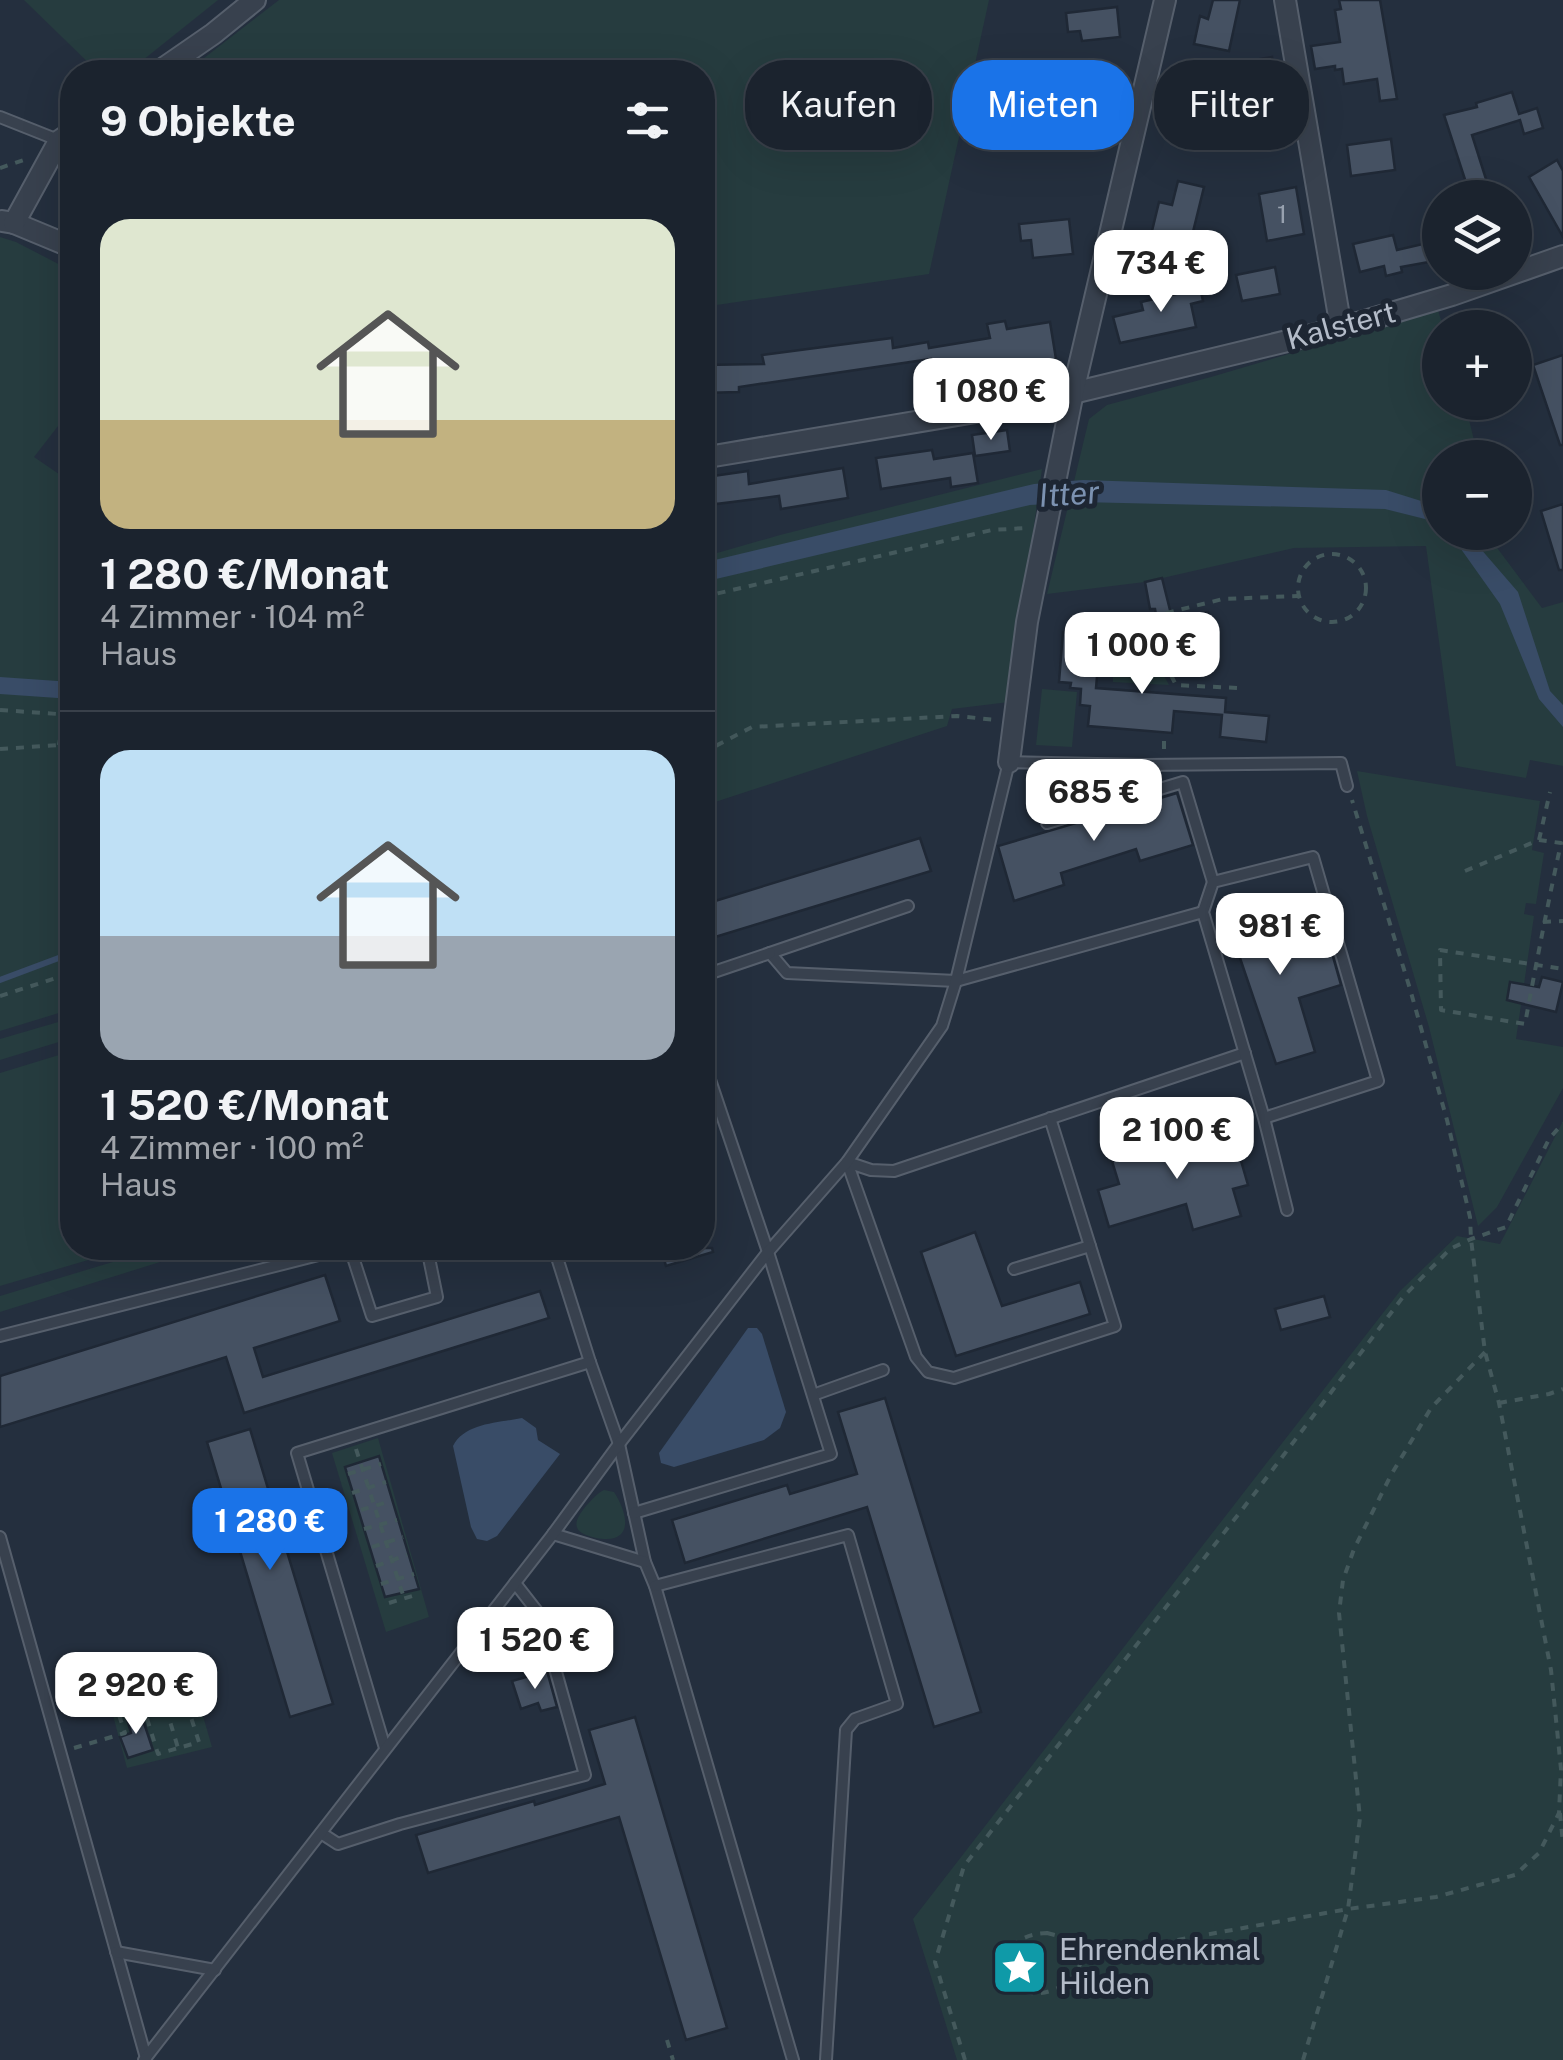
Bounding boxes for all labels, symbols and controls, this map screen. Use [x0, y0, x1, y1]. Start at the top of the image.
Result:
chip: Kaufen [745, 60, 932, 150]
chip: Mieten [952, 60, 1134, 150]
chip: Filter [1154, 60, 1309, 150]
icon: filters [620, 93, 675, 148]
text: 9 Objekte [100, 96, 296, 145]
map controls [1422, 180, 1532, 550]
button: layers [1422, 180, 1532, 290]
house number: 1 [1277, 199, 1287, 229]
pin: 734 € [1091, 230, 1231, 315]
text: 734 € [1116, 244, 1206, 281]
icon: home [298, 284, 478, 464]
street label: Kalstert [1282, 293, 1399, 357]
button: + [1422, 310, 1532, 420]
pin: 1 080 € [899, 358, 1083, 443]
text: 1 080 € [935, 372, 1047, 409]
button: − [1422, 440, 1532, 550]
water label: Itter [1037, 473, 1101, 514]
text: 1 280 €/Monat [100, 549, 390, 598]
text: 4 Zimmer · 104 m² [100, 598, 364, 635]
pin: 1 000 € [1050, 612, 1234, 697]
text: 1 000 € [1087, 626, 1197, 663]
text: Haus [100, 635, 177, 672]
pin: 685 € [1024, 759, 1164, 844]
text: 685 € [1048, 773, 1140, 810]
icon: home [298, 815, 478, 995]
pin: 981 € [1210, 893, 1350, 978]
text: 981 € [1238, 907, 1322, 944]
text: 1 520 €/Monat [100, 1080, 390, 1129]
pin: 2 100 € [1085, 1097, 1269, 1182]
text: 2 100 € [1122, 1111, 1232, 1148]
text: 4 Zimmer · 100 m² [100, 1129, 364, 1166]
text: Haus [100, 1166, 177, 1203]
pin: 1 280 € [178, 1488, 362, 1573]
text: 1 280 € [214, 1502, 326, 1539]
pin: 1 520 € [443, 1607, 627, 1692]
text: 1 520 € [479, 1621, 591, 1658]
pin: 2 920 € [44, 1652, 228, 1737]
text: 2 920 € [77, 1666, 195, 1703]
place label: Ehrendenkmal Hilden [1059, 1931, 1261, 2001]
place icon: Ehrendenkmal Hilden [990, 1937, 1050, 1997]

